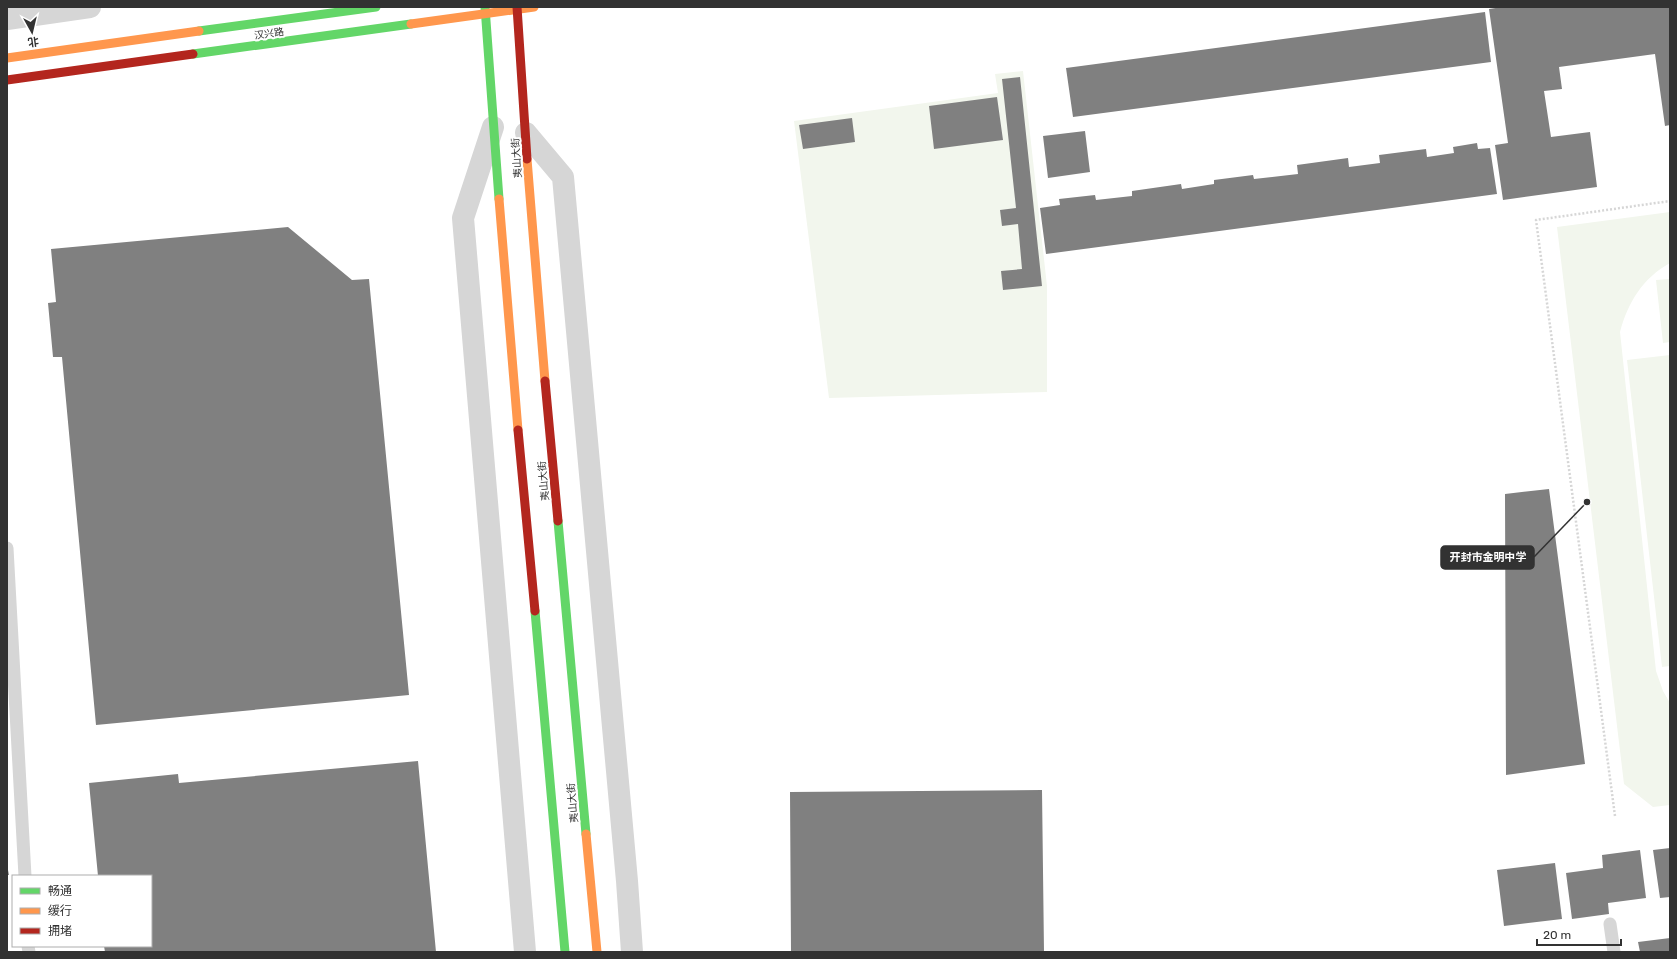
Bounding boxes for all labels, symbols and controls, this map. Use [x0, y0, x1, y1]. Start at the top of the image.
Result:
north arrow [12, 12, 52, 52]
street label: 汉兴路 [253, 26, 285, 42]
text: 北 [27, 34, 40, 49]
street label: 夷山大街 [510, 138, 524, 178]
street label: 夷山大街 [536, 460, 552, 501]
callout: 开封市金明中学 [1441, 546, 1534, 569]
text: 开封市金明中学 [1450, 551, 1527, 564]
street label: 夷山大街 [565, 782, 581, 823]
legend [12, 875, 152, 947]
text: 畅通 [48, 884, 72, 898]
text: 缓行 [48, 904, 72, 918]
scale bar [1537, 921, 1621, 947]
text: 拥堵 [48, 924, 72, 938]
text: 20 m [1543, 928, 1571, 942]

